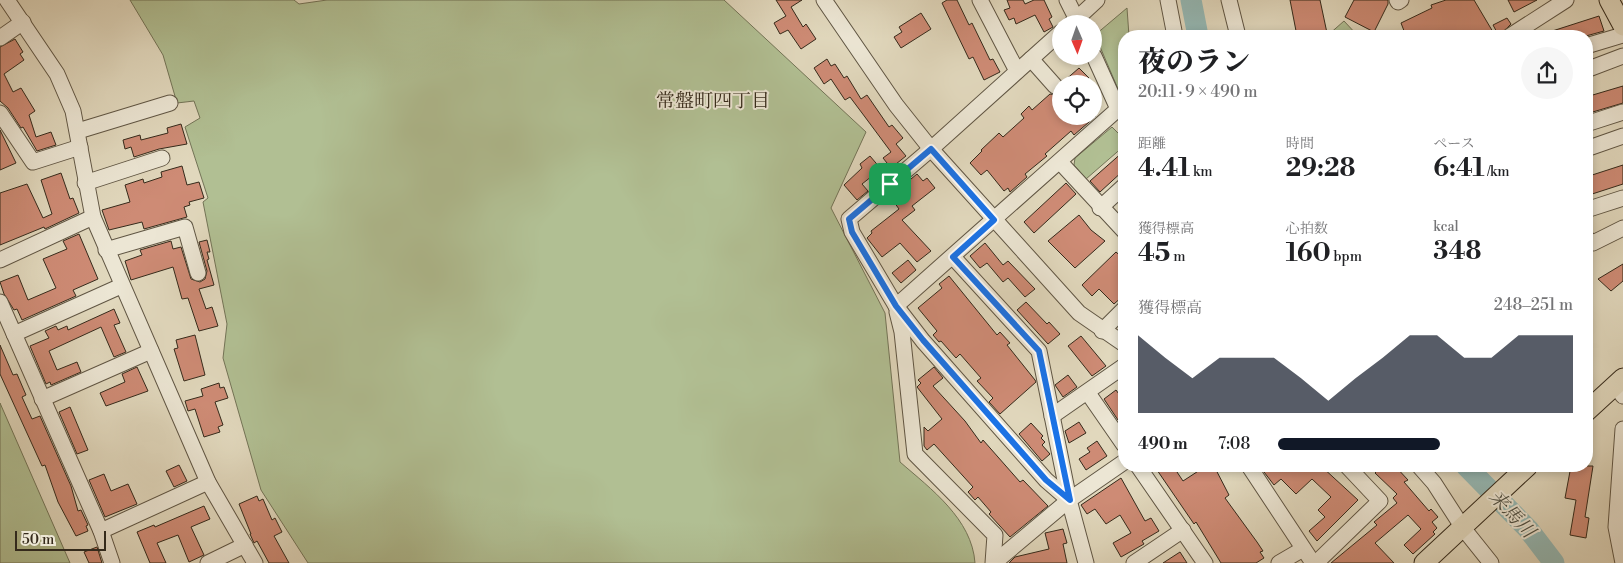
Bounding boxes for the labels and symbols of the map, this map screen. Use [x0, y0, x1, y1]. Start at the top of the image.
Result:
north arrow [1052, 15, 1102, 65]
district label: 常盤町四丁目 [656, 89, 770, 113]
pin [869, 163, 911, 205]
water label: 来馬川 [1484, 485, 1542, 544]
scale bar [15, 528, 106, 551]

